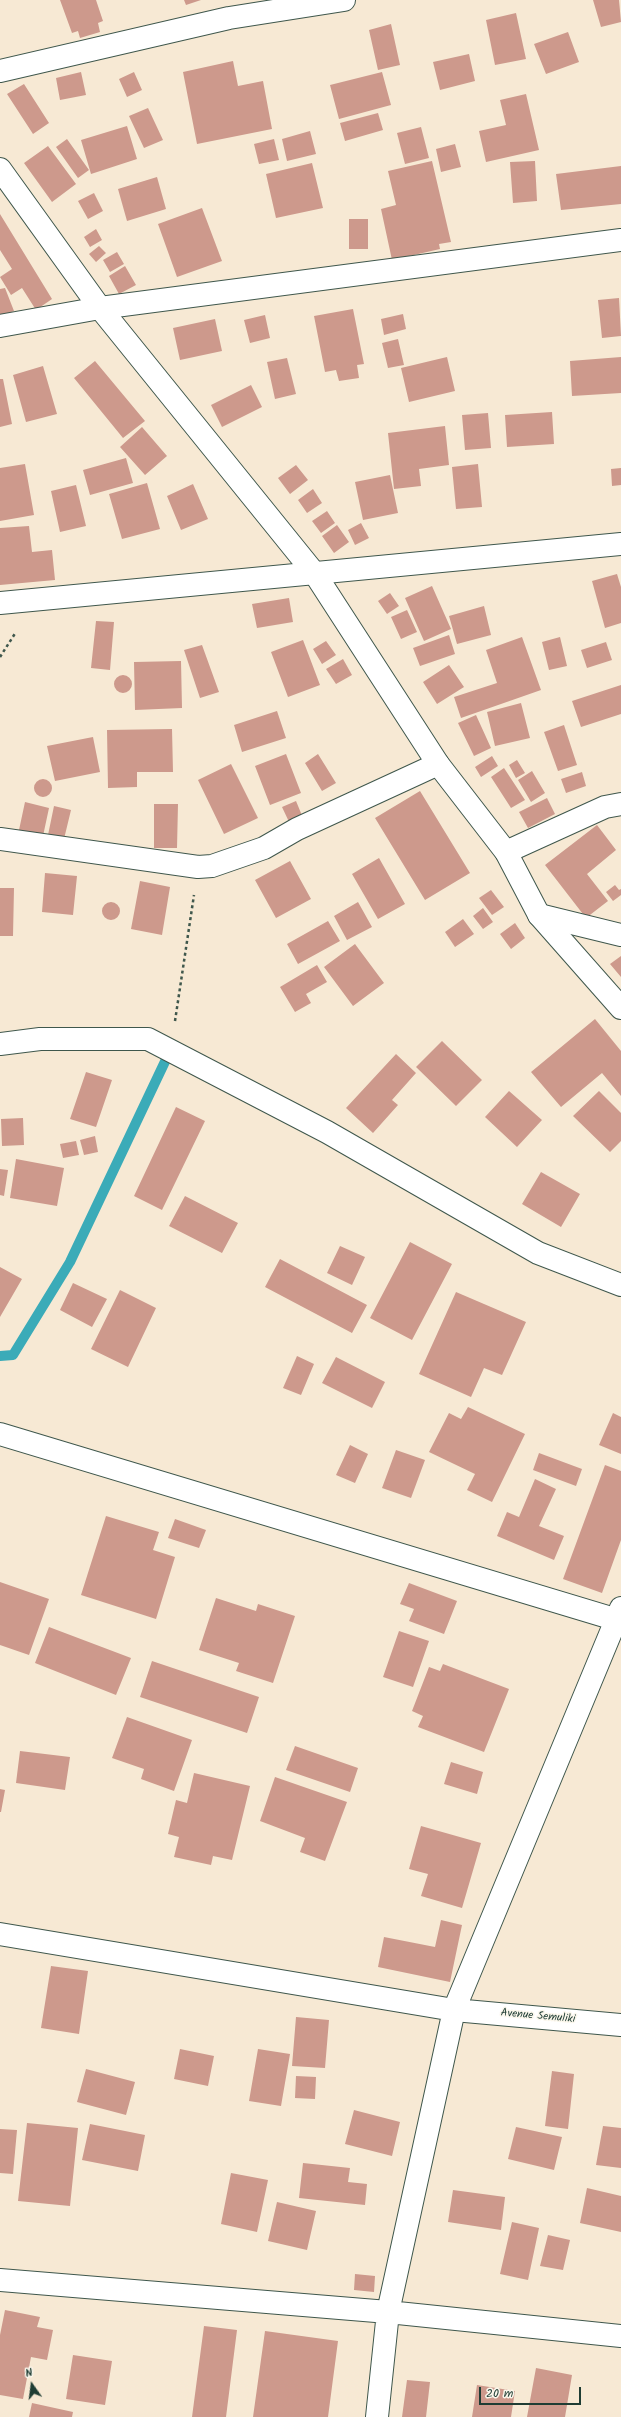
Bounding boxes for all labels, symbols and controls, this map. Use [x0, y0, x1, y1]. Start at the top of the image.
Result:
street label: Avenue Semuliki [500, 2007, 576, 2027]
text: N [24, 2364, 35, 2383]
north arrow [12, 2365, 52, 2405]
scale bar [481, 2379, 583, 2405]
text: 20 m [486, 2384, 513, 2403]

